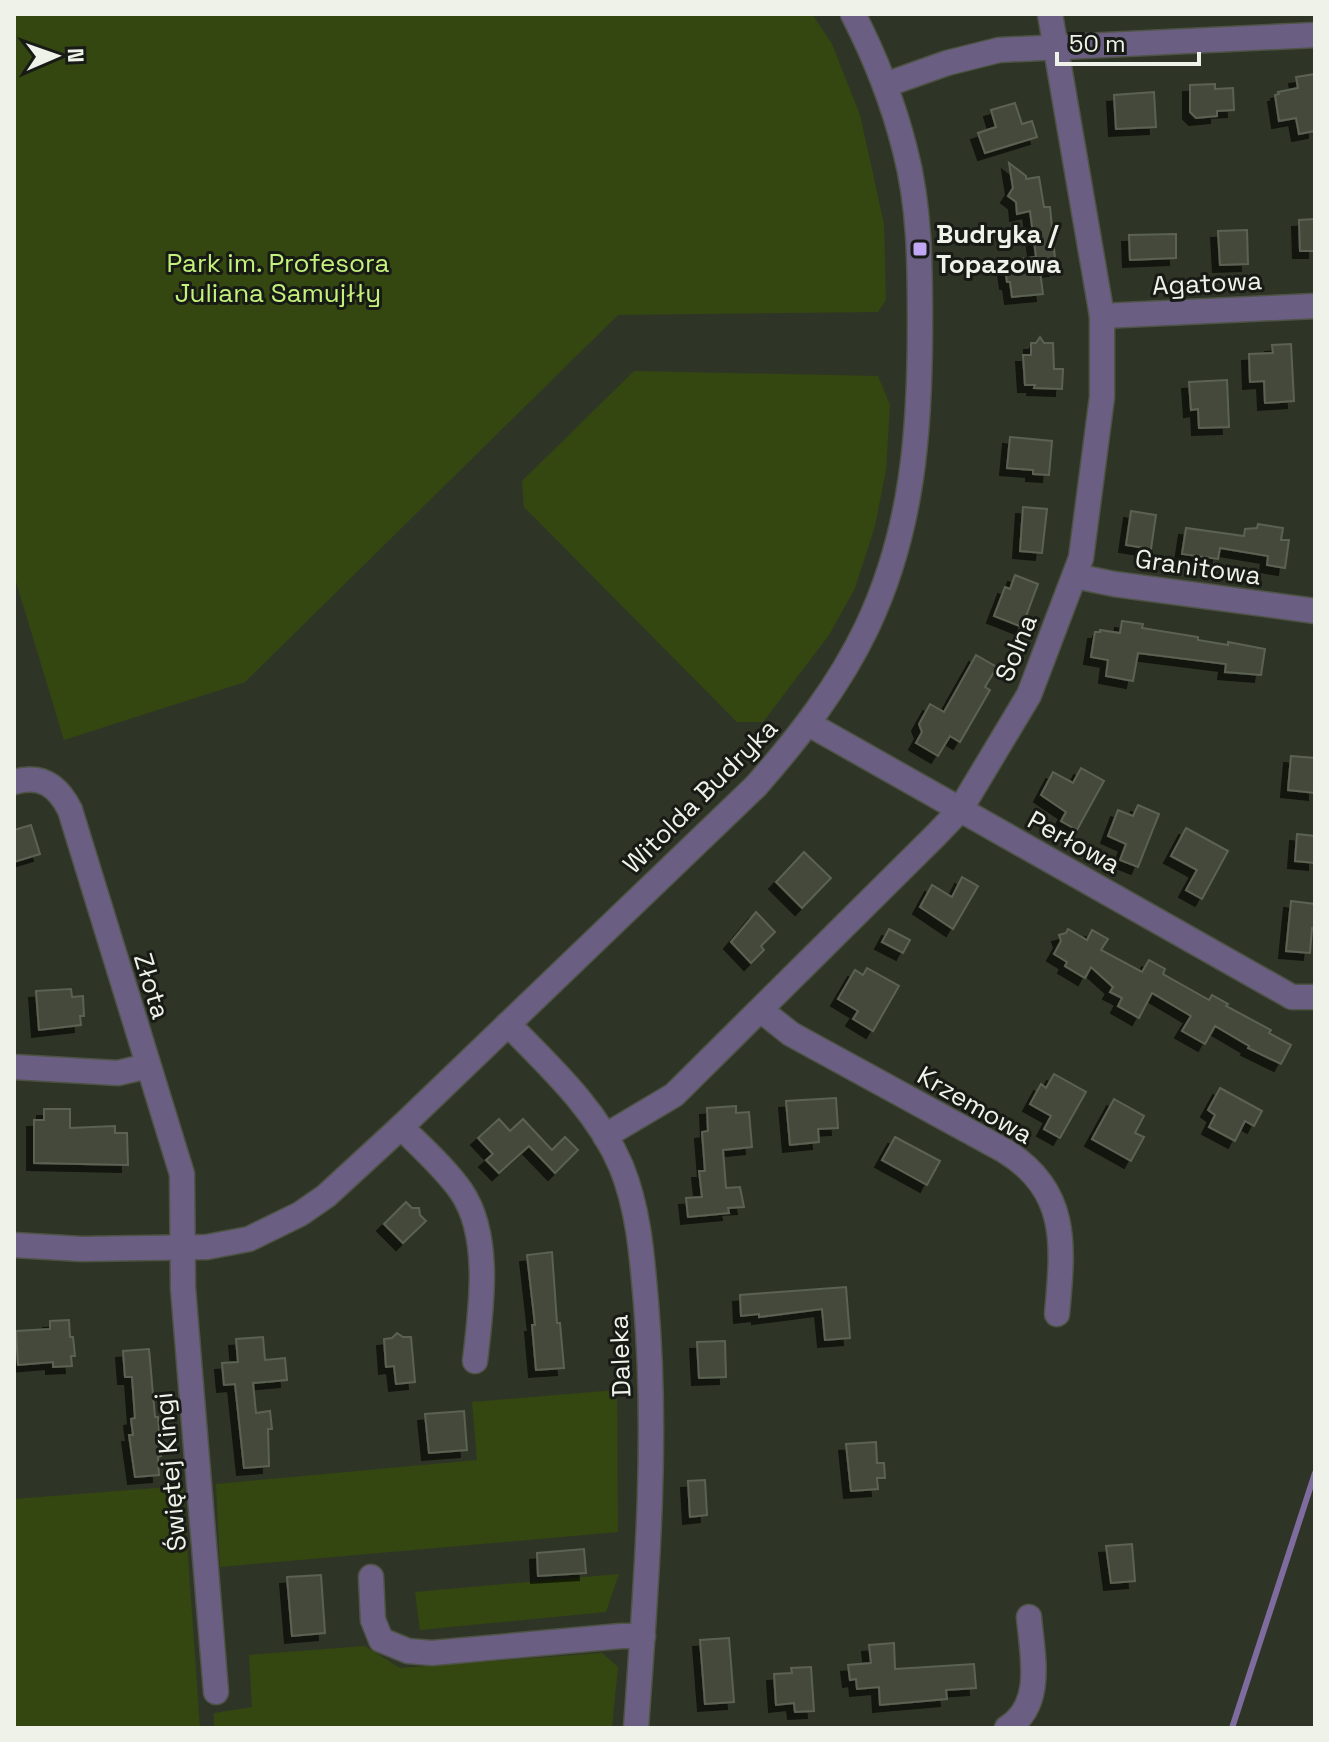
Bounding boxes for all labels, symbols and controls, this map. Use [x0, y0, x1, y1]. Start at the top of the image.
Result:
north arrow [16, 16, 96, 96]
scale bar [1057, 16, 1199, 66]
text: 50 m [1069, 28, 1126, 59]
text: N [62, 47, 90, 63]
place label: Budryka / Topazowa [936, 217, 1061, 281]
marker: Budryka / Topazowa [911, 240, 929, 258]
park label: Park im. Profesora Juliana Samujłły [167, 246, 389, 310]
street label: Agatowa [1151, 263, 1263, 303]
street label: Granitowa [1133, 541, 1263, 593]
street label: Solna [987, 609, 1045, 686]
street label: Witolda Budryka [615, 711, 785, 881]
street label: Perłowa [1022, 803, 1126, 881]
street label: Złota [126, 949, 178, 1023]
street label: Krzemowa [911, 1058, 1039, 1152]
street label: Daleka [602, 1314, 638, 1398]
street label: Świętej Kingi [146, 1391, 194, 1553]

